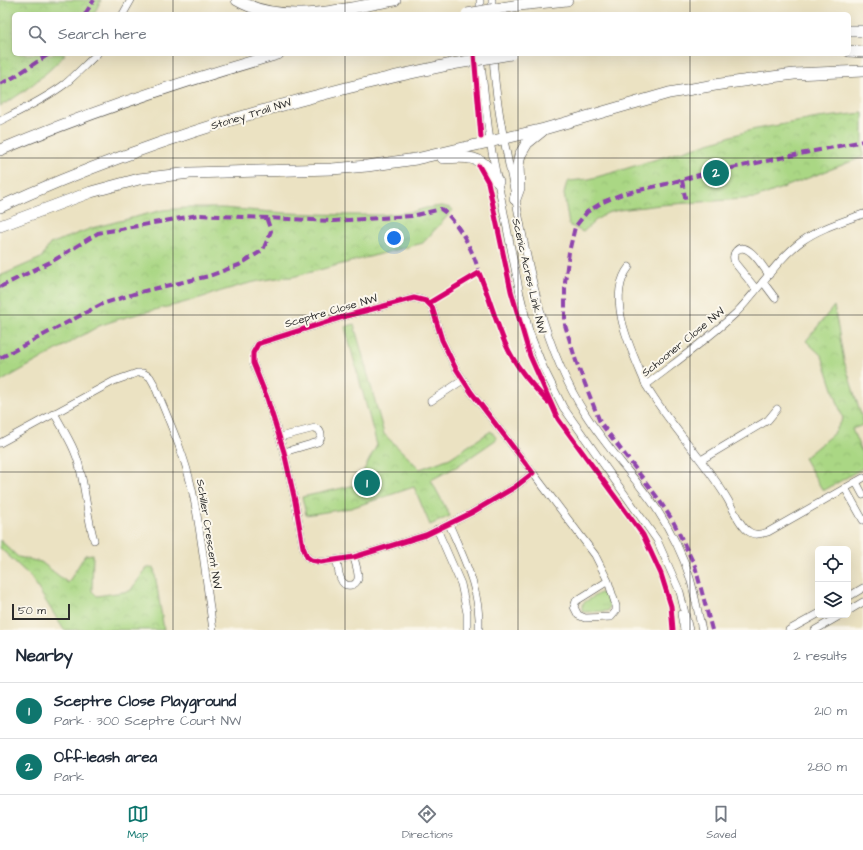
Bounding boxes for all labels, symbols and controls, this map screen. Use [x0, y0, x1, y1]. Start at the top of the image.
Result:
search box [12, 12, 851, 56]
icon: search [26, 23, 48, 45]
text: Search here [58, 24, 147, 45]
street label: Stoney Trail NW [209, 94, 294, 134]
pin: 2 [703, 158, 729, 188]
street label: Scenic Acres Link NW [508, 217, 550, 336]
your location [384, 228, 404, 248]
street label: Sceptre Close NW [283, 290, 380, 331]
street label: Schooner Close NW [638, 303, 728, 380]
pin: 1 [354, 468, 380, 498]
street label: Schiller Crescent NW [193, 478, 225, 591]
map controls [815, 546, 851, 618]
button: locate [815, 546, 851, 582]
button: layers [815, 582, 851, 618]
scale bar [12, 602, 70, 621]
text: 50 m [18, 603, 46, 618]
text: Nearby [16, 644, 73, 668]
text: 2 results [793, 647, 847, 665]
text: Sceptre Close Playground [54, 691, 236, 712]
text: 1 [28, 702, 30, 720]
text: 210 m [814, 702, 847, 720]
text: Park · 300 Sceptre Court NW [54, 712, 241, 730]
text: Off-leash area [54, 747, 157, 768]
text: 2 [25, 758, 33, 776]
text: 280 m [808, 758, 847, 776]
text: Park [54, 768, 84, 786]
tab: Map [127, 803, 149, 842]
tab: Directions [402, 803, 453, 842]
tab: Saved [706, 803, 736, 842]

